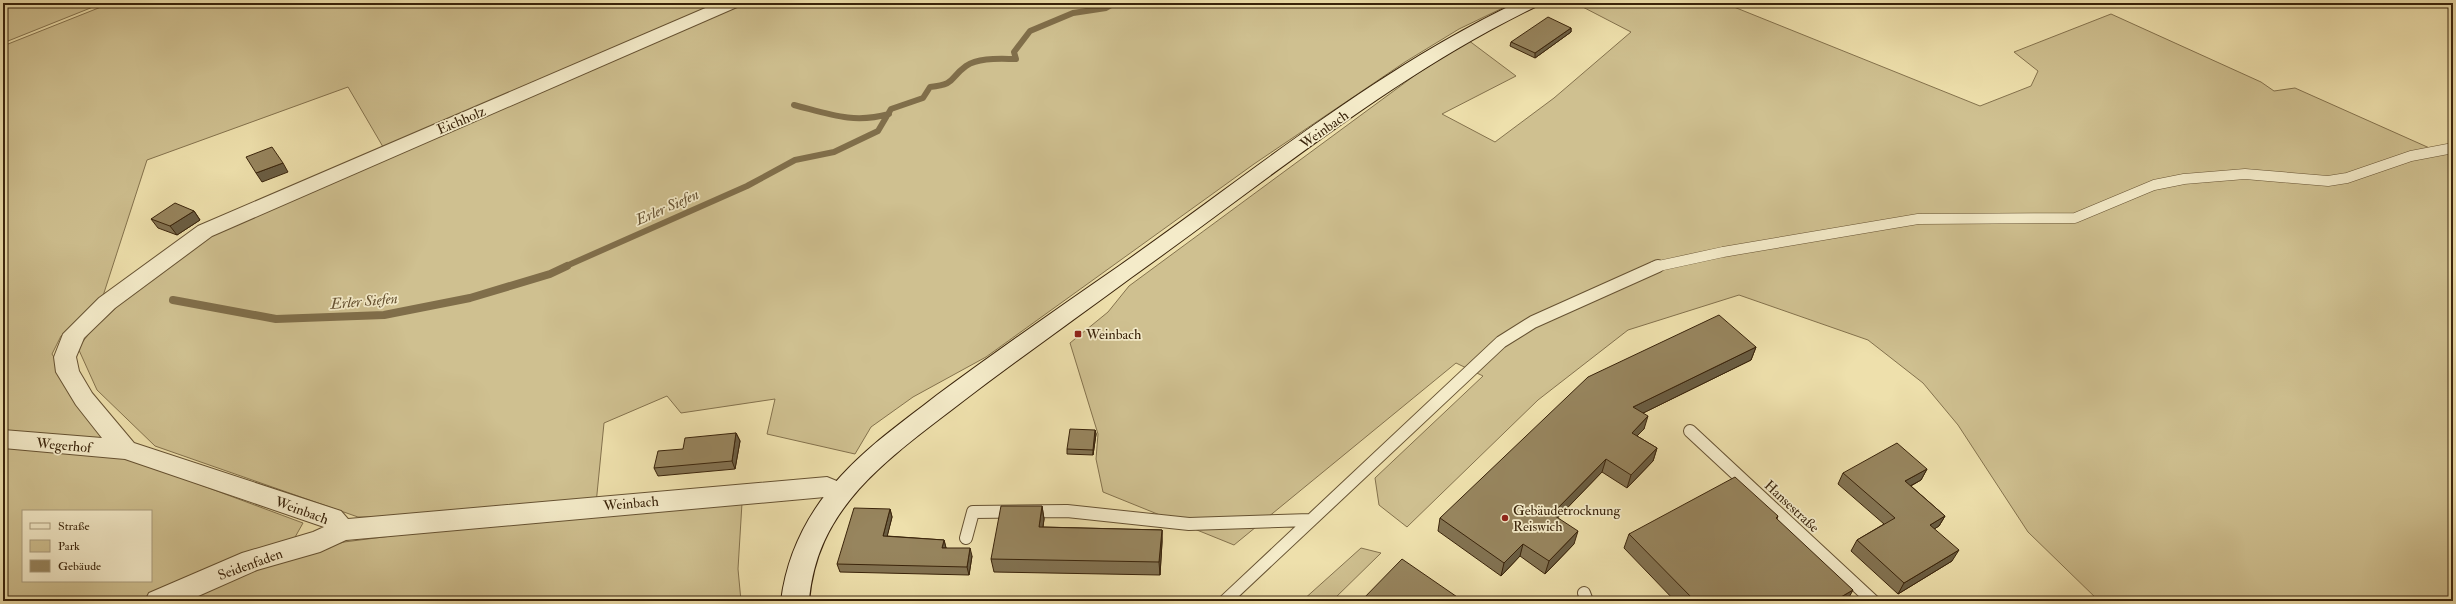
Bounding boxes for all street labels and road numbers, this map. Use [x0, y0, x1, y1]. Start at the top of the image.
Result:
street label: Eichholz [434, 103, 488, 138]
street label: Weinbach [1296, 106, 1352, 153]
street label: Wegerhof [35, 435, 95, 457]
street label: Hansestraße [1761, 477, 1823, 536]
street label: Weinbach [272, 493, 331, 528]
street label: Weinbach [602, 493, 660, 514]
street label: Seidenfaden [216, 545, 285, 584]

